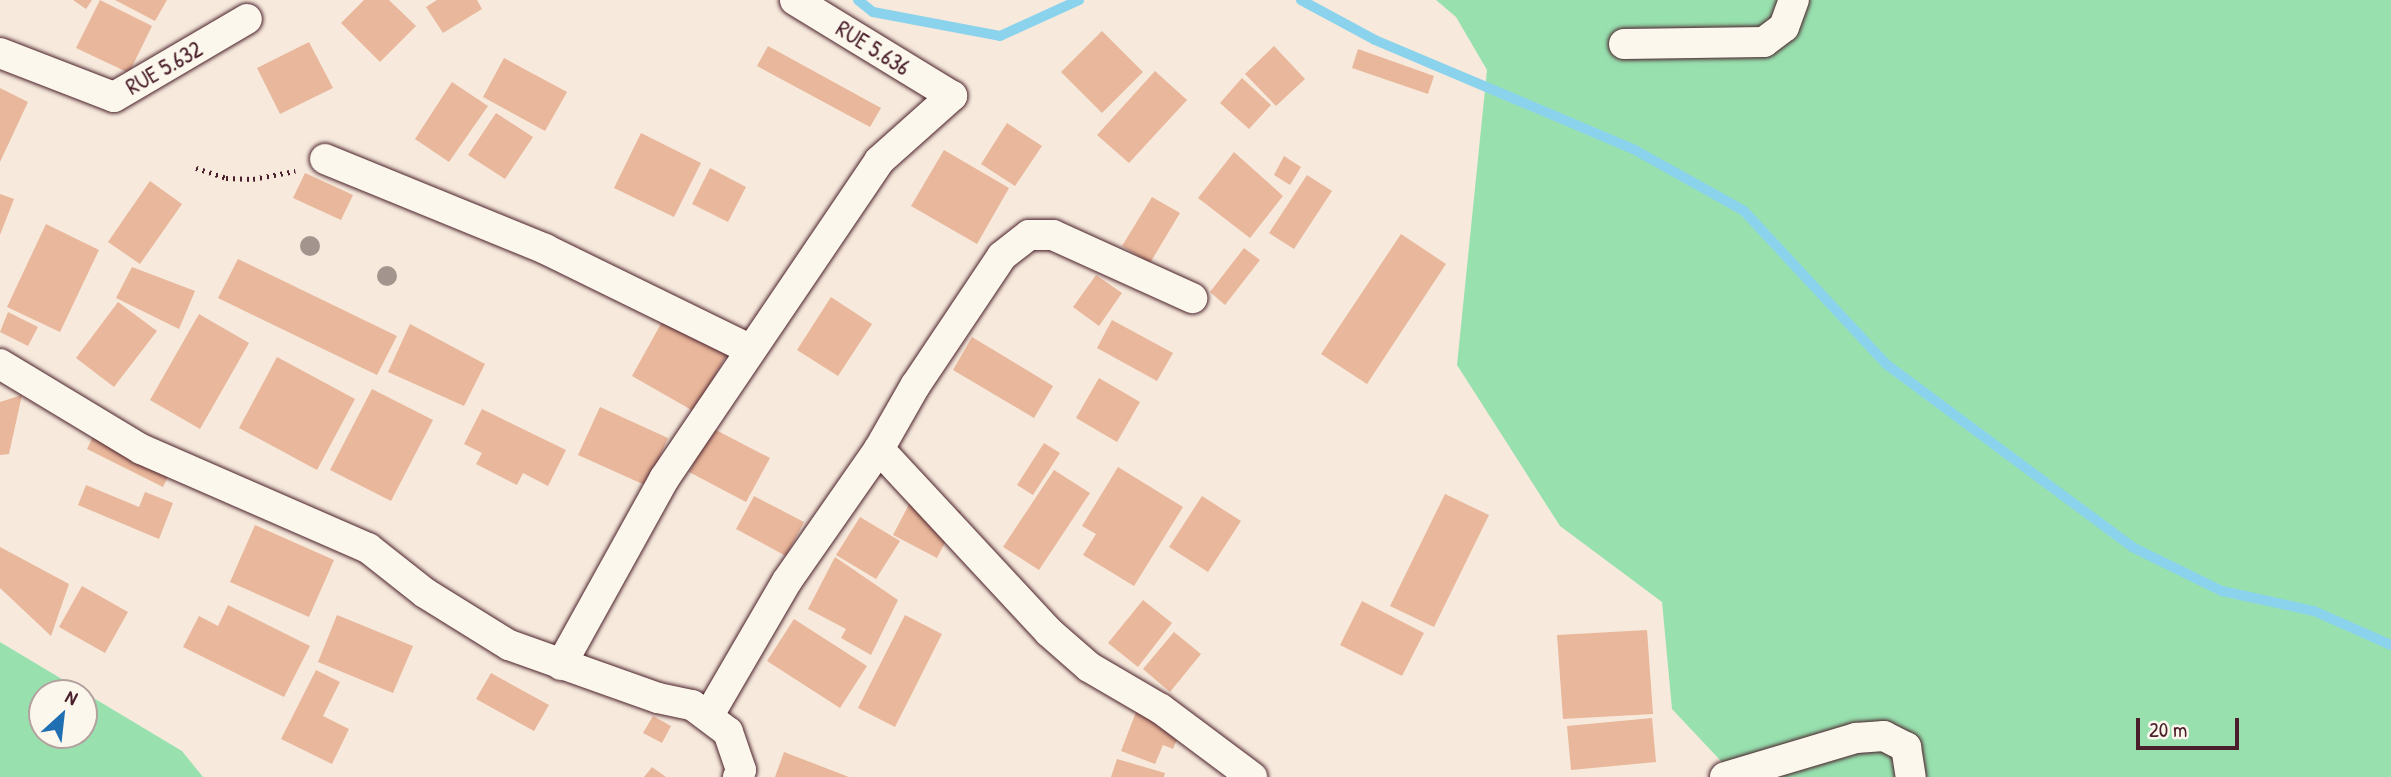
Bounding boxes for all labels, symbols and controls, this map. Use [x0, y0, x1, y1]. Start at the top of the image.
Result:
street label: RUE 5.636 [831, 15, 915, 81]
street label: RUE 5.632 [121, 35, 207, 101]
north arrow [28, 679, 98, 749]
text: N [61, 683, 82, 711]
scale bar [2139, 704, 2242, 748]
text: 20 m [2149, 715, 2187, 744]

